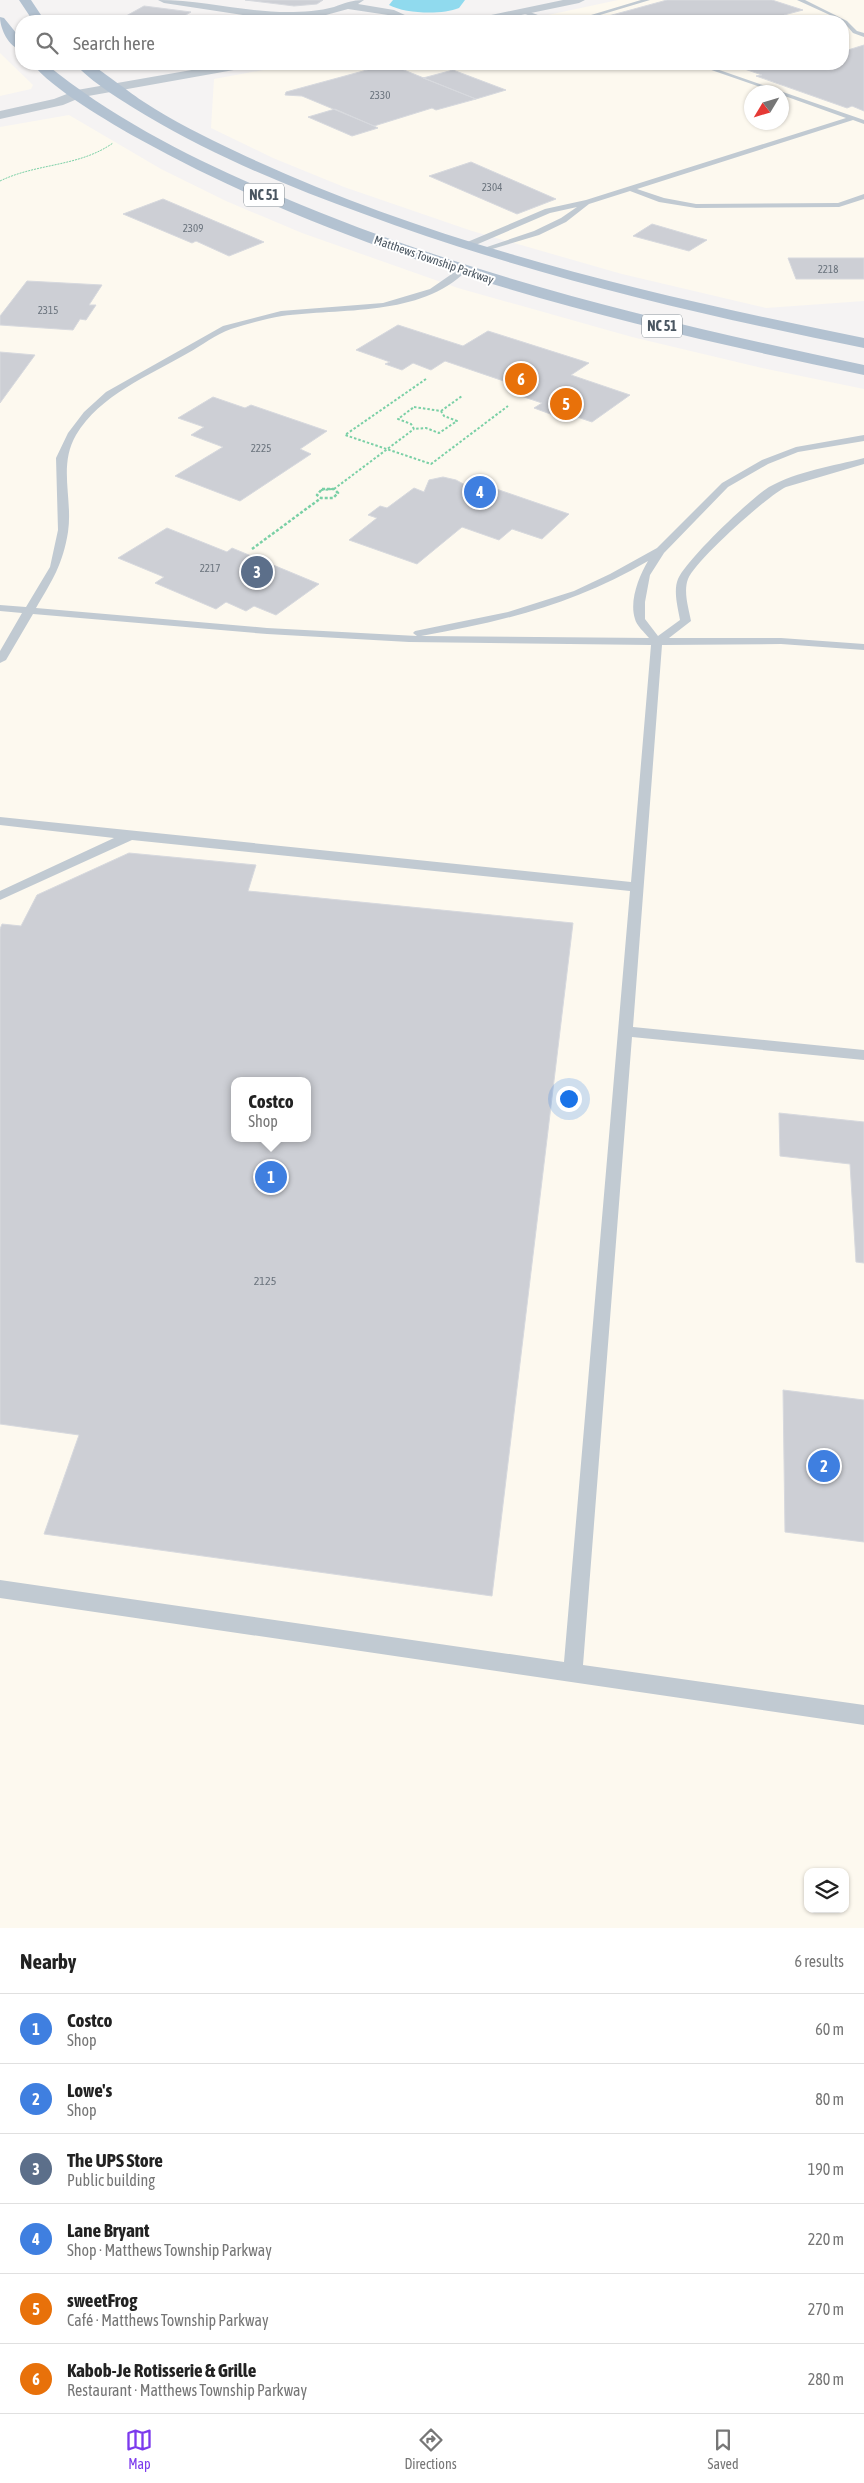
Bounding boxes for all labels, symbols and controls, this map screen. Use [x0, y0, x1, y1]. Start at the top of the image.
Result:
search box [15, 15, 849, 70]
icon: search [33, 29, 61, 57]
text: Search here [73, 32, 155, 54]
north arrow [744, 85, 789, 130]
house number: 2330 [370, 89, 390, 101]
house number: 2304 [482, 181, 502, 193]
road number: NC 51 [244, 184, 284, 206]
house number: 2309 [183, 222, 203, 234]
street label: Matthews Township Parkway [372, 233, 496, 287]
house number: 2218 [818, 263, 838, 275]
house number: 2315 [38, 304, 58, 316]
road number: NC 51 [642, 314, 682, 338]
pin: 6 [505, 360, 537, 398]
pin: 5 [550, 385, 582, 423]
house number: 2225 [251, 442, 271, 454]
pin: 4 [464, 473, 496, 511]
pin: 3 [241, 553, 273, 591]
house number: 2217 [200, 562, 220, 574]
popup [231, 1077, 311, 1142]
your location [556, 1086, 582, 1112]
text: Costco [248, 1090, 294, 1112]
text: Shop [248, 1112, 278, 1130]
pin: 1 [255, 1158, 287, 1196]
house number: 2125 [254, 1274, 276, 1288]
pin: 2 [808, 1447, 840, 1485]
map controls [804, 1868, 849, 1913]
button: layers [804, 1868, 849, 1913]
text: Nearby [20, 1949, 76, 1973]
text: 6 results [794, 1952, 844, 1970]
text: Costco [67, 2009, 112, 2031]
text: 1 [32, 2020, 40, 2038]
text: 60 m [815, 2020, 844, 2038]
text: Shop [67, 2031, 97, 2049]
text: Lowe's [67, 2079, 112, 2101]
text: 2 [32, 2090, 40, 2108]
text: 80 m [815, 2090, 844, 2108]
text: Shop [67, 2101, 97, 2119]
text: The UPS Store [67, 2149, 163, 2171]
text: 3 [32, 2160, 40, 2178]
text: 190 m [808, 2160, 844, 2178]
text: Public building [67, 2171, 155, 2189]
text: Lane Bryant [67, 2219, 149, 2241]
text: 4 [32, 2230, 40, 2248]
text: 220 m [808, 2230, 844, 2248]
text: Shop · Matthews Township Parkway [67, 2241, 272, 2259]
text: sweetFrog [67, 2289, 137, 2311]
text: 5 [32, 2300, 40, 2318]
text: 270 m [808, 2300, 844, 2318]
text: Café · Matthews Township Parkway [67, 2311, 269, 2329]
text: Kabob-Je Rotisserie & Grille [67, 2359, 256, 2381]
text: 6 [32, 2370, 40, 2388]
text: 280 m [808, 2370, 844, 2388]
text: Restaurant · Matthews Township Parkway [67, 2381, 307, 2399]
tab: Map [125, 2426, 153, 2472]
tab: Directions [404, 2426, 457, 2472]
tab: Saved [708, 2426, 739, 2472]

